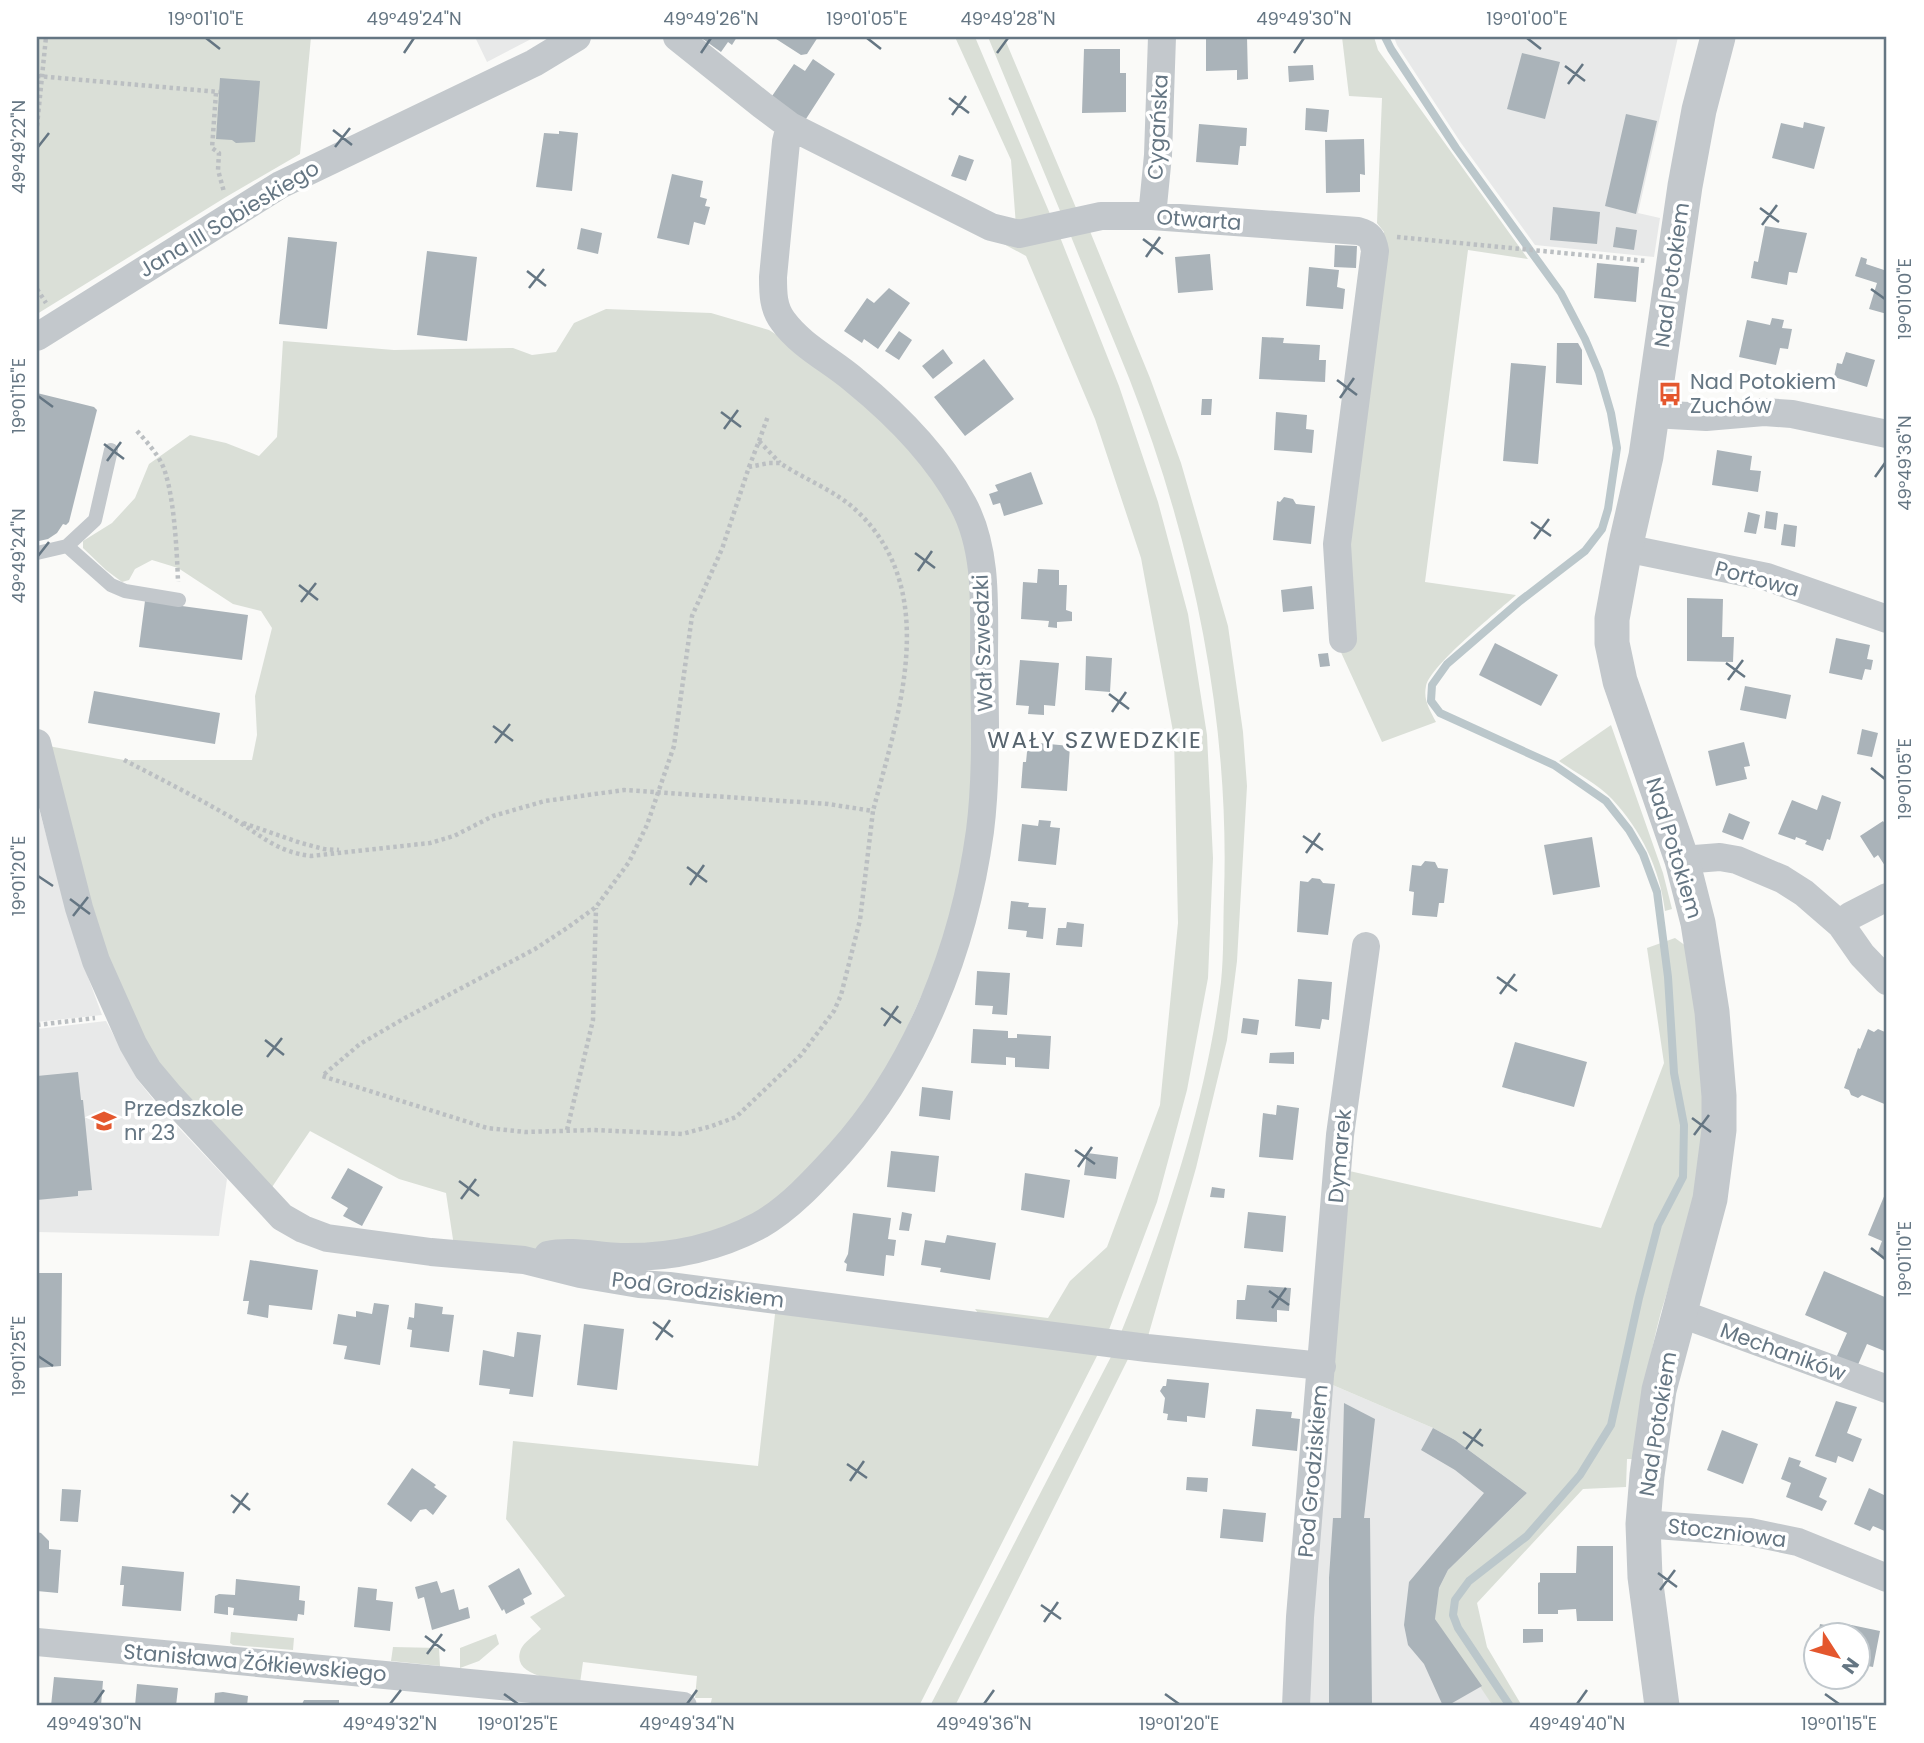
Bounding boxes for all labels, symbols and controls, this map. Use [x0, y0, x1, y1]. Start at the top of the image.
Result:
text: 19°01'10"E [168, 6, 244, 31]
text: 49°49'24"N [366, 6, 462, 31]
text: 49°49'26"N [663, 6, 759, 31]
text: 19°01'05"E [826, 6, 908, 31]
text: 49°49'28"N [960, 6, 1056, 31]
text: 49°49'30"N [1256, 6, 1352, 31]
text: 19°01'00"E [1486, 6, 1568, 31]
street label: Cygańska [1140, 73, 1175, 181]
text: 49°49'22"N [6, 100, 31, 194]
street label: Jana III Sobieskiego [133, 153, 324, 284]
street label: Nad Potokiem [1647, 201, 1696, 349]
street label: Otwarta [1156, 202, 1243, 237]
text: 19°01'00"E [1892, 258, 1917, 340]
text: 19°01'15"E [6, 358, 31, 434]
place label: Nad Potokiem Zuchów [1690, 367, 1836, 420]
bus stop icon: Nad Potokiem Zuchów [1656, 380, 1684, 408]
text: 49°49'36"N [1892, 415, 1917, 511]
text: 49°49'24"N [6, 508, 31, 604]
street label: Portowa [1712, 553, 1802, 604]
street label: Wał Szwedzki [966, 574, 999, 712]
district label: WAŁY SZWEDZKIE [987, 724, 1203, 756]
text: 19°01'05"E [1892, 738, 1917, 820]
street label: Nad Potokiem [1639, 774, 1710, 922]
text: 19°01'20"E [6, 836, 31, 916]
place label: Przedszkole nr 23 [124, 1094, 244, 1147]
school or university icon: Przedszkole nr 23 [90, 1107, 118, 1135]
street label: Dymarek [1321, 1108, 1358, 1204]
text: 19°01'10"E [1892, 1221, 1917, 1297]
street label: Pod Grodziskiem [610, 1265, 786, 1314]
street label: Mechaników [1716, 1315, 1850, 1388]
text: 19°01'25"E [6, 1316, 31, 1396]
street label: Nad Potokiem [1632, 1350, 1683, 1498]
street label: Pod Grodziskiem [1290, 1383, 1335, 1559]
street label: Stoczniowa [1666, 1511, 1788, 1554]
north arrow [1801, 1620, 1871, 1690]
street label: Stanisława Żółkiewskiego [122, 1637, 388, 1688]
text: N [1835, 1652, 1865, 1679]
text: 49°49'30"N [46, 1711, 142, 1736]
text: 49°49'32"N [343, 1711, 437, 1736]
text: 19°01'25"E [478, 1711, 558, 1736]
text: 49°49'34"N [639, 1711, 735, 1736]
text: 49°49'36"N [936, 1711, 1032, 1736]
text: 19°01'20"E [1139, 1711, 1219, 1736]
text: 49°49'40"N [1529, 1711, 1625, 1736]
text: 19°01'15"E [1801, 1711, 1877, 1736]

